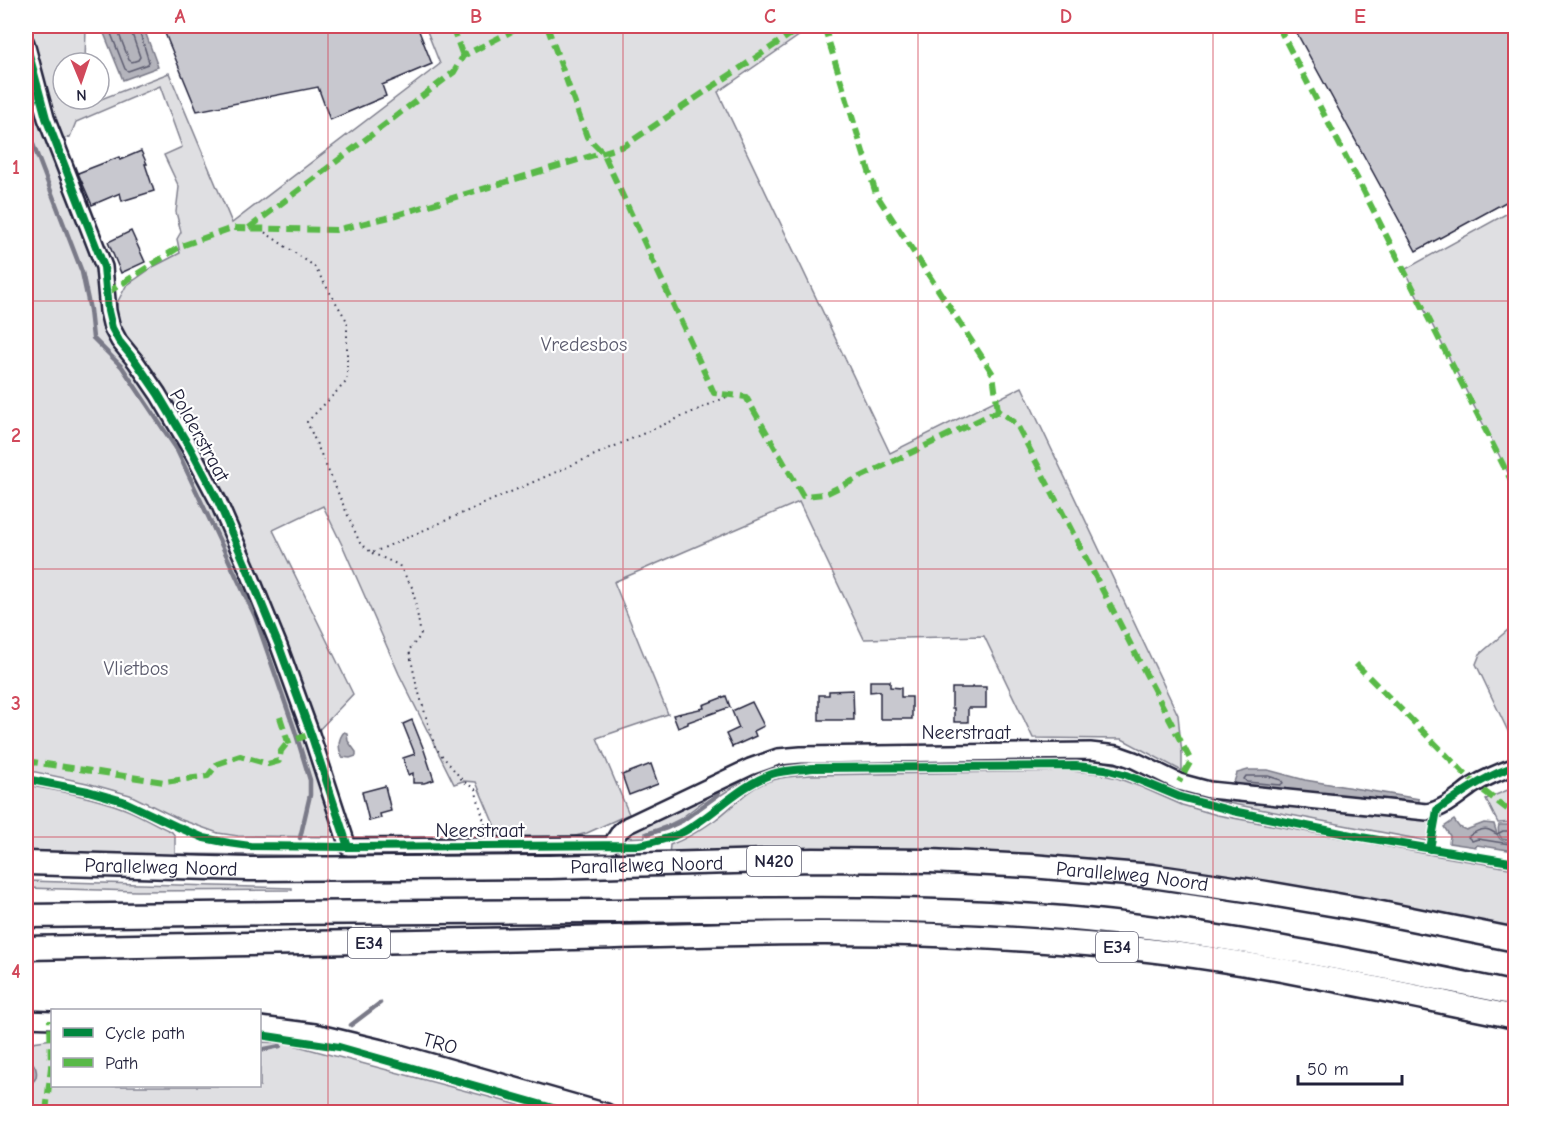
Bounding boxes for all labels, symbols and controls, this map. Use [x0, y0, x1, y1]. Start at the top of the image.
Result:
text: A [174, 5, 186, 28]
text: B [470, 5, 482, 28]
text: C [764, 5, 776, 28]
text: D [1060, 5, 1072, 28]
text: E [1354, 5, 1366, 28]
north arrow [51, 51, 111, 111]
text: N [76, 86, 87, 104]
text: 1 [12, 156, 20, 179]
park label: Vredesbos [541, 333, 627, 356]
street label: Polderstraat [165, 385, 235, 486]
text: 2 [11, 424, 21, 447]
park label: Vlietbos [104, 657, 168, 680]
text: 3 [11, 692, 21, 715]
street label: Neerstraat [921, 721, 1012, 744]
street label: Neerstraat [435, 819, 526, 842]
road number: N420 [747, 846, 801, 876]
street label: Parallelweg Noord [570, 851, 724, 878]
street label: Parallelweg Noord [84, 854, 238, 881]
street label: Parallelweg Noord [1055, 857, 1210, 896]
road number: E34 [348, 928, 390, 958]
road number: E34 [1096, 932, 1138, 962]
text: 4 [11, 960, 21, 983]
legend [51, 1009, 261, 1087]
text: Cycle path [105, 1023, 185, 1044]
street label: TRO [420, 1028, 460, 1059]
scale bar [1298, 1048, 1402, 1086]
text: Path [105, 1053, 138, 1074]
text: 50 m [1307, 1059, 1349, 1080]

